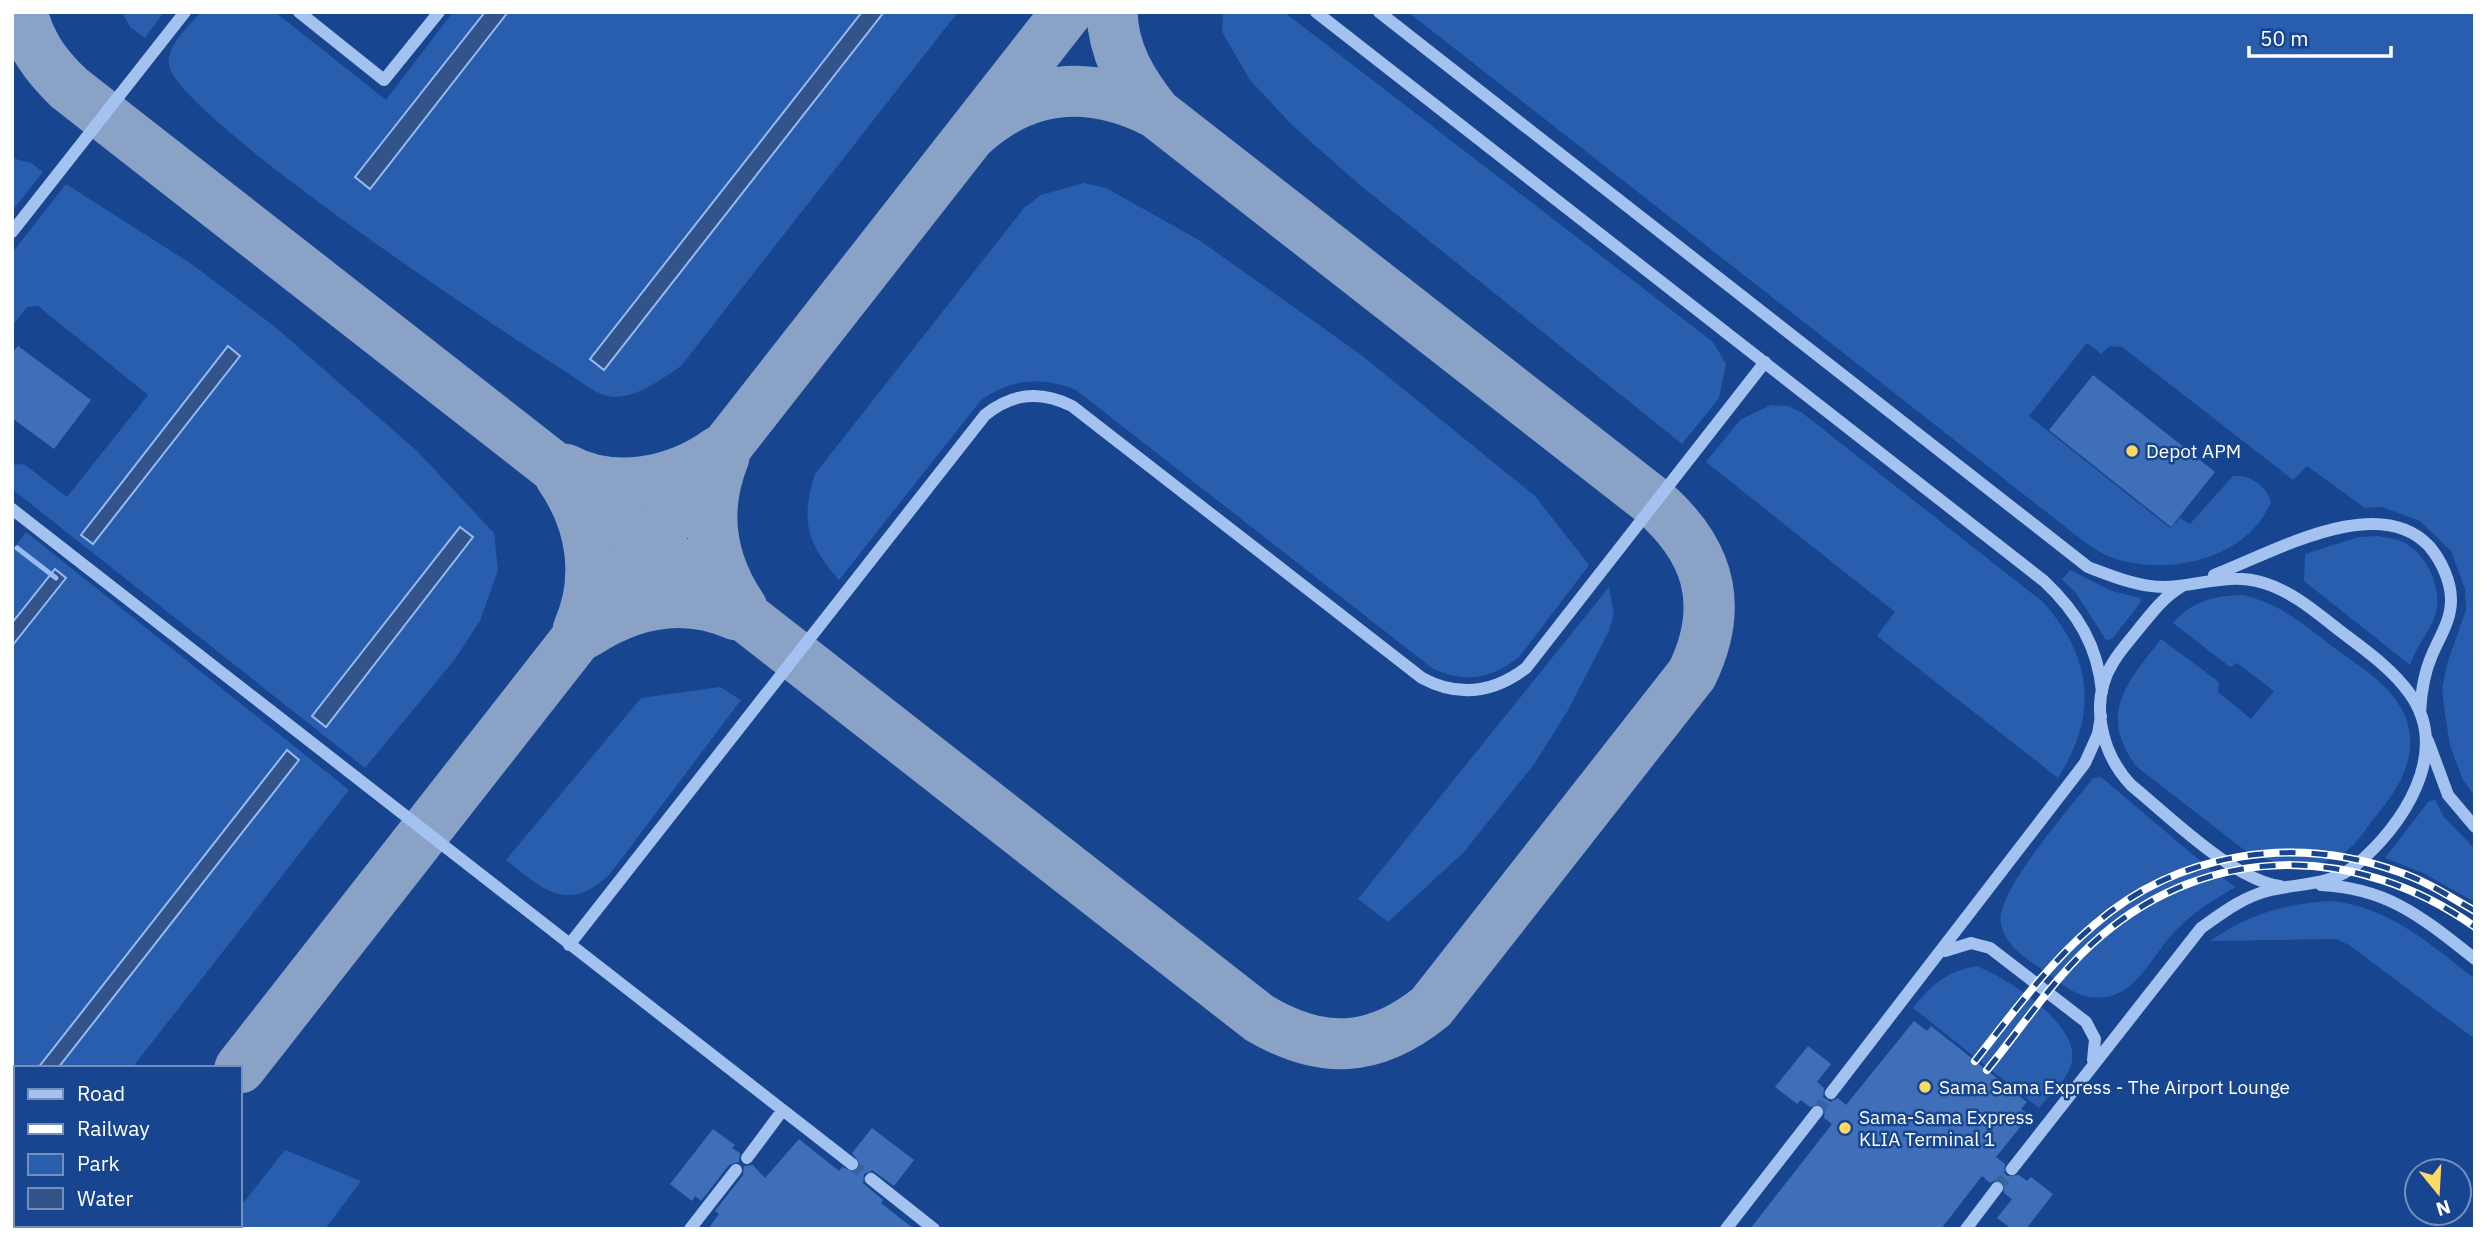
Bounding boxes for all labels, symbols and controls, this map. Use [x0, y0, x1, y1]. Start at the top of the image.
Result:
scale bar [2249, 14, 2391, 58]
text: 50 m [2260, 24, 2309, 52]
place label: Depot APM [2146, 439, 2241, 463]
marker: Depot APM [2124, 443, 2140, 459]
legend [14, 1066, 242, 1227]
place label: Sama Sama Express - The Airport Lounge [1939, 1075, 2290, 1099]
text: Road [77, 1079, 125, 1107]
marker: Sama Sama Express - The Airport Lounge [1917, 1079, 1933, 1095]
place label: Sama-Sama Express KLIA Terminal 1 [1859, 1105, 2034, 1151]
text: Railway [77, 1114, 150, 1142]
marker: Sama-Sama Express KLIA Terminal 1 [1837, 1120, 1853, 1136]
text: Park [77, 1149, 120, 1177]
north arrow [2403, 1157, 2473, 1227]
text: Water [77, 1184, 134, 1212]
text: N [2433, 1195, 2454, 1222]

